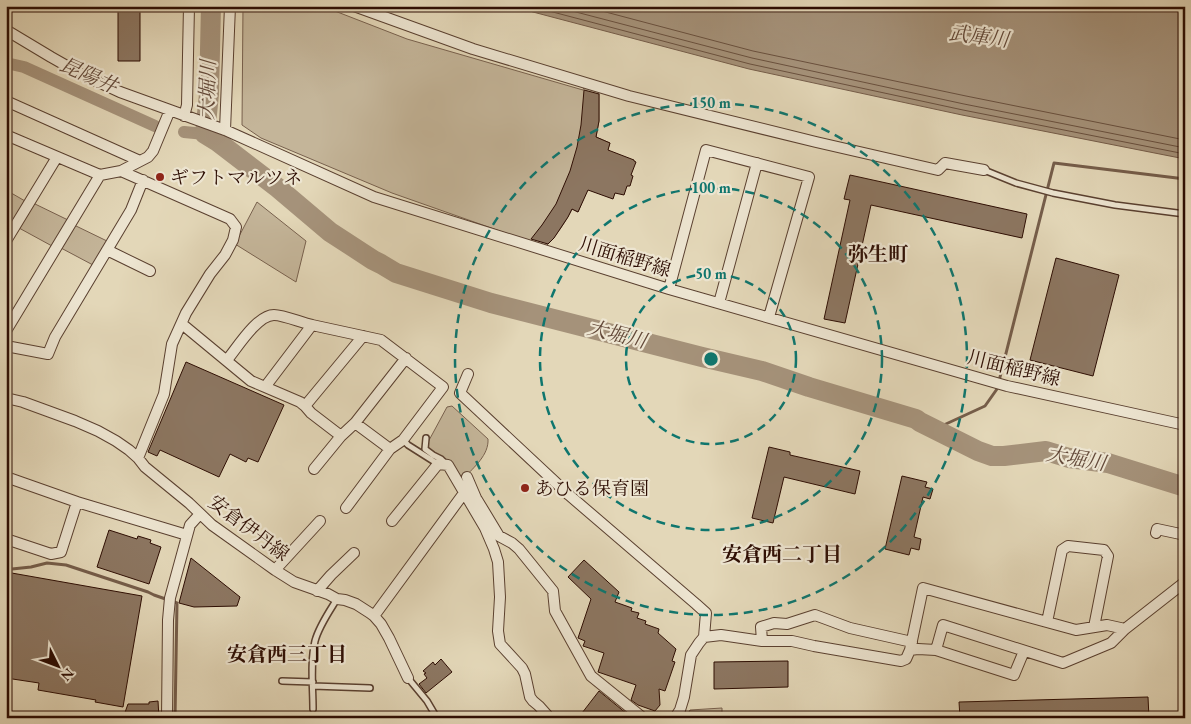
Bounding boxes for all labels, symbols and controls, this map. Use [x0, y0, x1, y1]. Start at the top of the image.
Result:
water label: 武庫川 [948, 19, 1012, 53]
water label: 昆陽井 [56, 51, 124, 100]
water label: 大堀川 [193, 58, 221, 120]
text: 150 m [691, 93, 731, 112]
place label: ギフトマルツネ [170, 165, 303, 190]
marker: ギフトマルツネ [154, 171, 166, 183]
text: 100 m [691, 178, 731, 197]
street label: 川面稲野線 [576, 231, 674, 283]
district label: 弥生町 [848, 241, 909, 267]
text: 50 m [695, 264, 727, 283]
water label: 大堀川 [585, 314, 651, 354]
street label: 川面稲野線 [965, 344, 1063, 392]
centre of rings [702, 350, 720, 368]
water label: 大堀川 [1044, 440, 1110, 476]
place label: あひる保育園 [535, 476, 649, 501]
marker: あひる保育園 [519, 482, 531, 494]
street label: 安倉伊丹線 [204, 489, 294, 567]
district label: 安倉西二丁目 [722, 541, 842, 567]
district label: 安倉西三丁目 [227, 641, 347, 667]
north arrow [32, 642, 82, 692]
text: N [57, 664, 78, 685]

